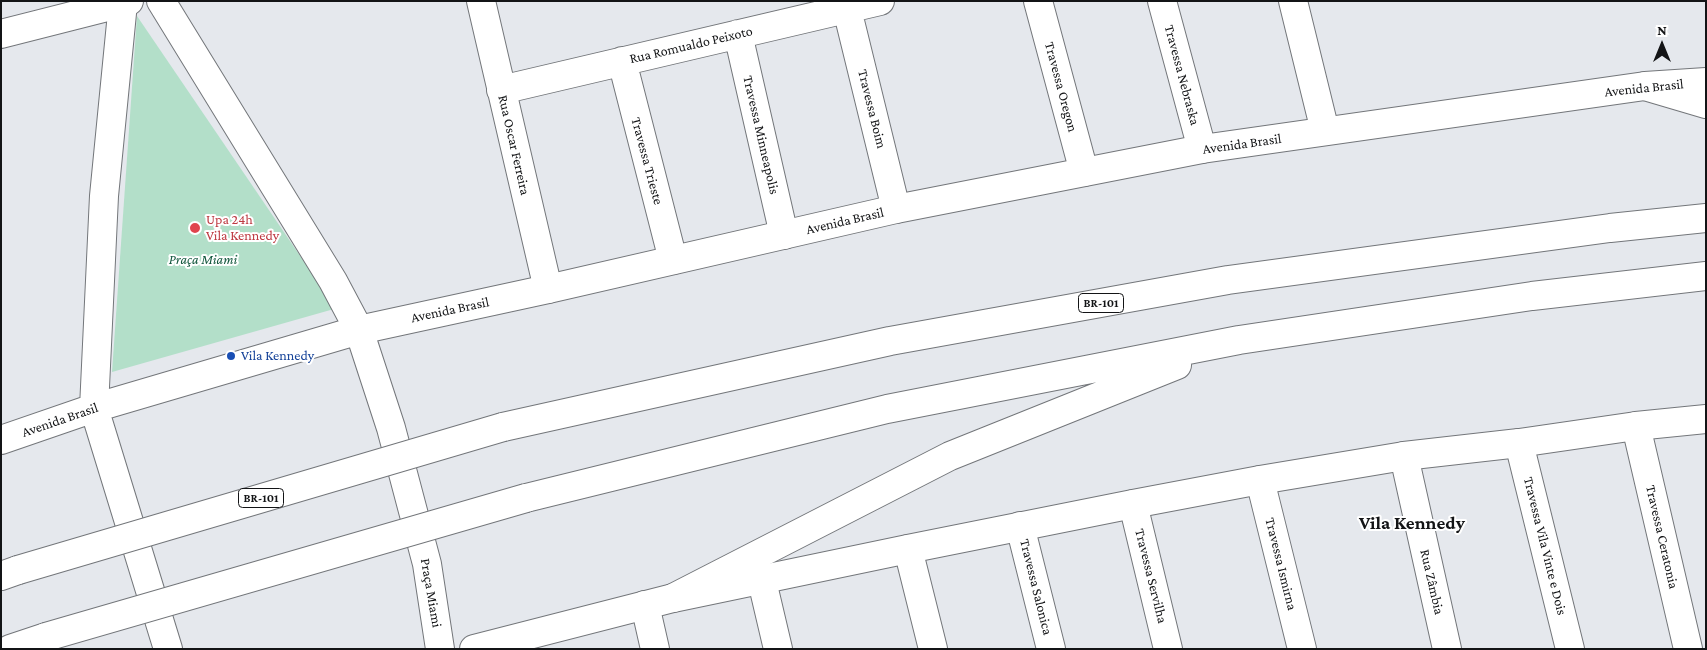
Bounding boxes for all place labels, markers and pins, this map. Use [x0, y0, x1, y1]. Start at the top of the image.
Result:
place label: Upa 24h Vila Kennedy [206, 212, 279, 244]
marker: Upa 24h Vila Kennedy [188, 221, 202, 235]
place label: Vila Kennedy [241, 348, 314, 364]
marker: Vila Kennedy [225, 350, 237, 362]

